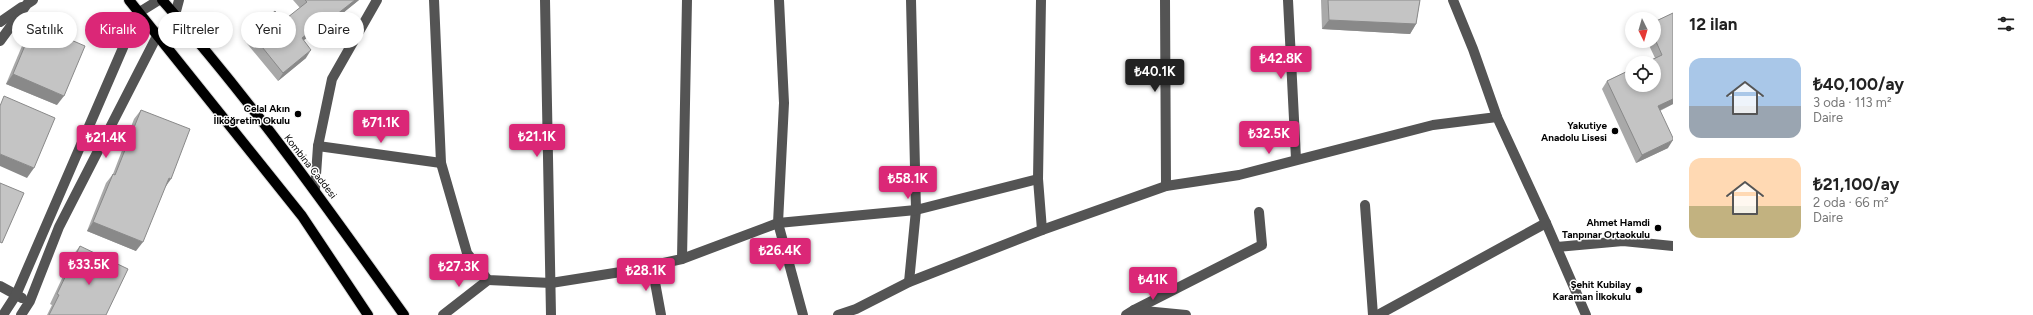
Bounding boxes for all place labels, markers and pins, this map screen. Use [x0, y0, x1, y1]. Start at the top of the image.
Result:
pin: ₺42.8K [1248, 46, 1314, 80]
pin: ₺40.1K [1122, 59, 1188, 93]
place label: Celal Akın İlköğretim Okulu [214, 102, 290, 127]
marker: Celal Akın İlköğretim Okulu [293, 109, 303, 119]
pin: ₺71.1K [348, 110, 414, 144]
place label: Yakutiye Anadolu Lisesi [1541, 119, 1607, 144]
pin: ₺32.5K [1236, 121, 1302, 155]
pin: ₺21.1K [504, 124, 570, 158]
pin: ₺21.4K [73, 125, 139, 159]
marker: Yakutiye Anadolu Lisesi [1610, 126, 1620, 136]
pin: ₺58.1K [875, 166, 941, 200]
place label: Ahmet Hamdi Tanpınar Ortaokulu [1562, 216, 1650, 241]
marker: Ahmet Hamdi Tanpınar Ortaokulu [1653, 223, 1663, 233]
pin: ₺26.4K [747, 238, 813, 272]
pin: ₺33.5K [56, 252, 122, 286]
pin: ₺27.3K [426, 254, 492, 288]
pin: ₺28.1K [613, 258, 679, 292]
pin: ₺41K [1129, 267, 1177, 301]
place label: Şehit Kubilay Karaman İlkokulu [1553, 278, 1631, 303]
marker: Şehit Kubilay Karaman İlkokulu [1634, 285, 1644, 295]

